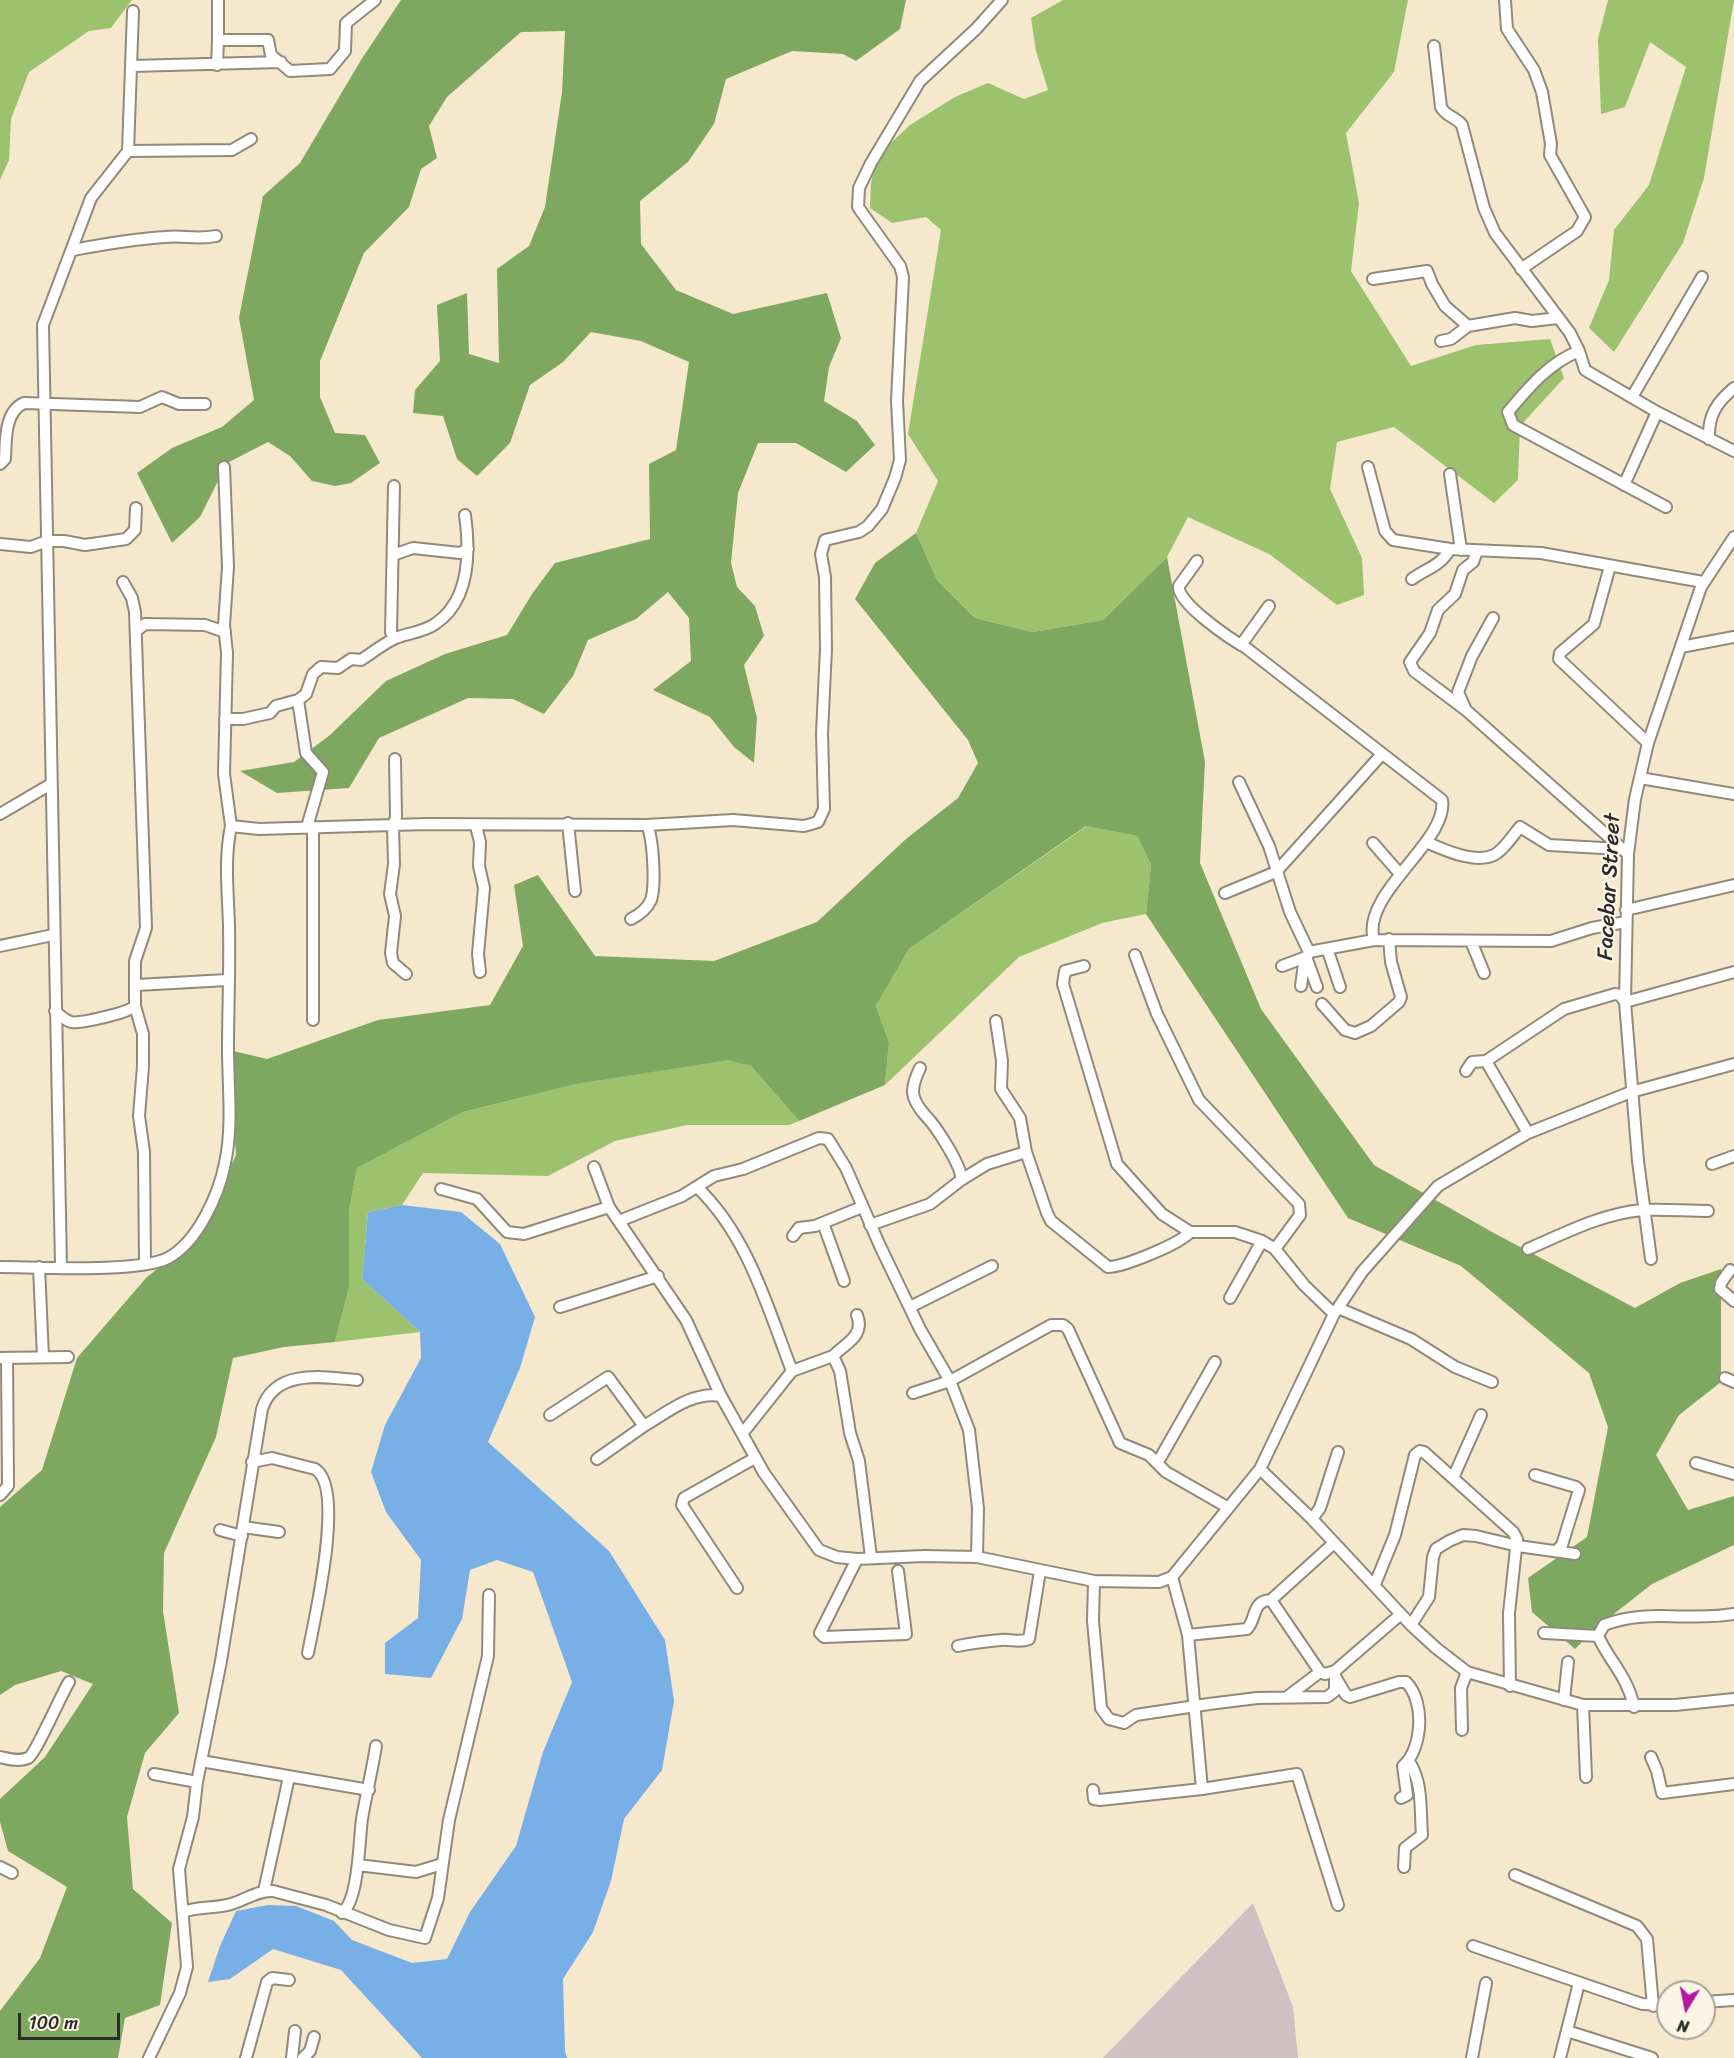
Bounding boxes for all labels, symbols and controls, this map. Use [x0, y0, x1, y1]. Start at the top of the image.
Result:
street label: Facebar Street [1593, 813, 1627, 961]
north arrow [1656, 1980, 1716, 2040]
scale bar [21, 2001, 123, 2039]
text: 100 m [29, 2007, 78, 2039]
text: N [1675, 2011, 1691, 2041]

